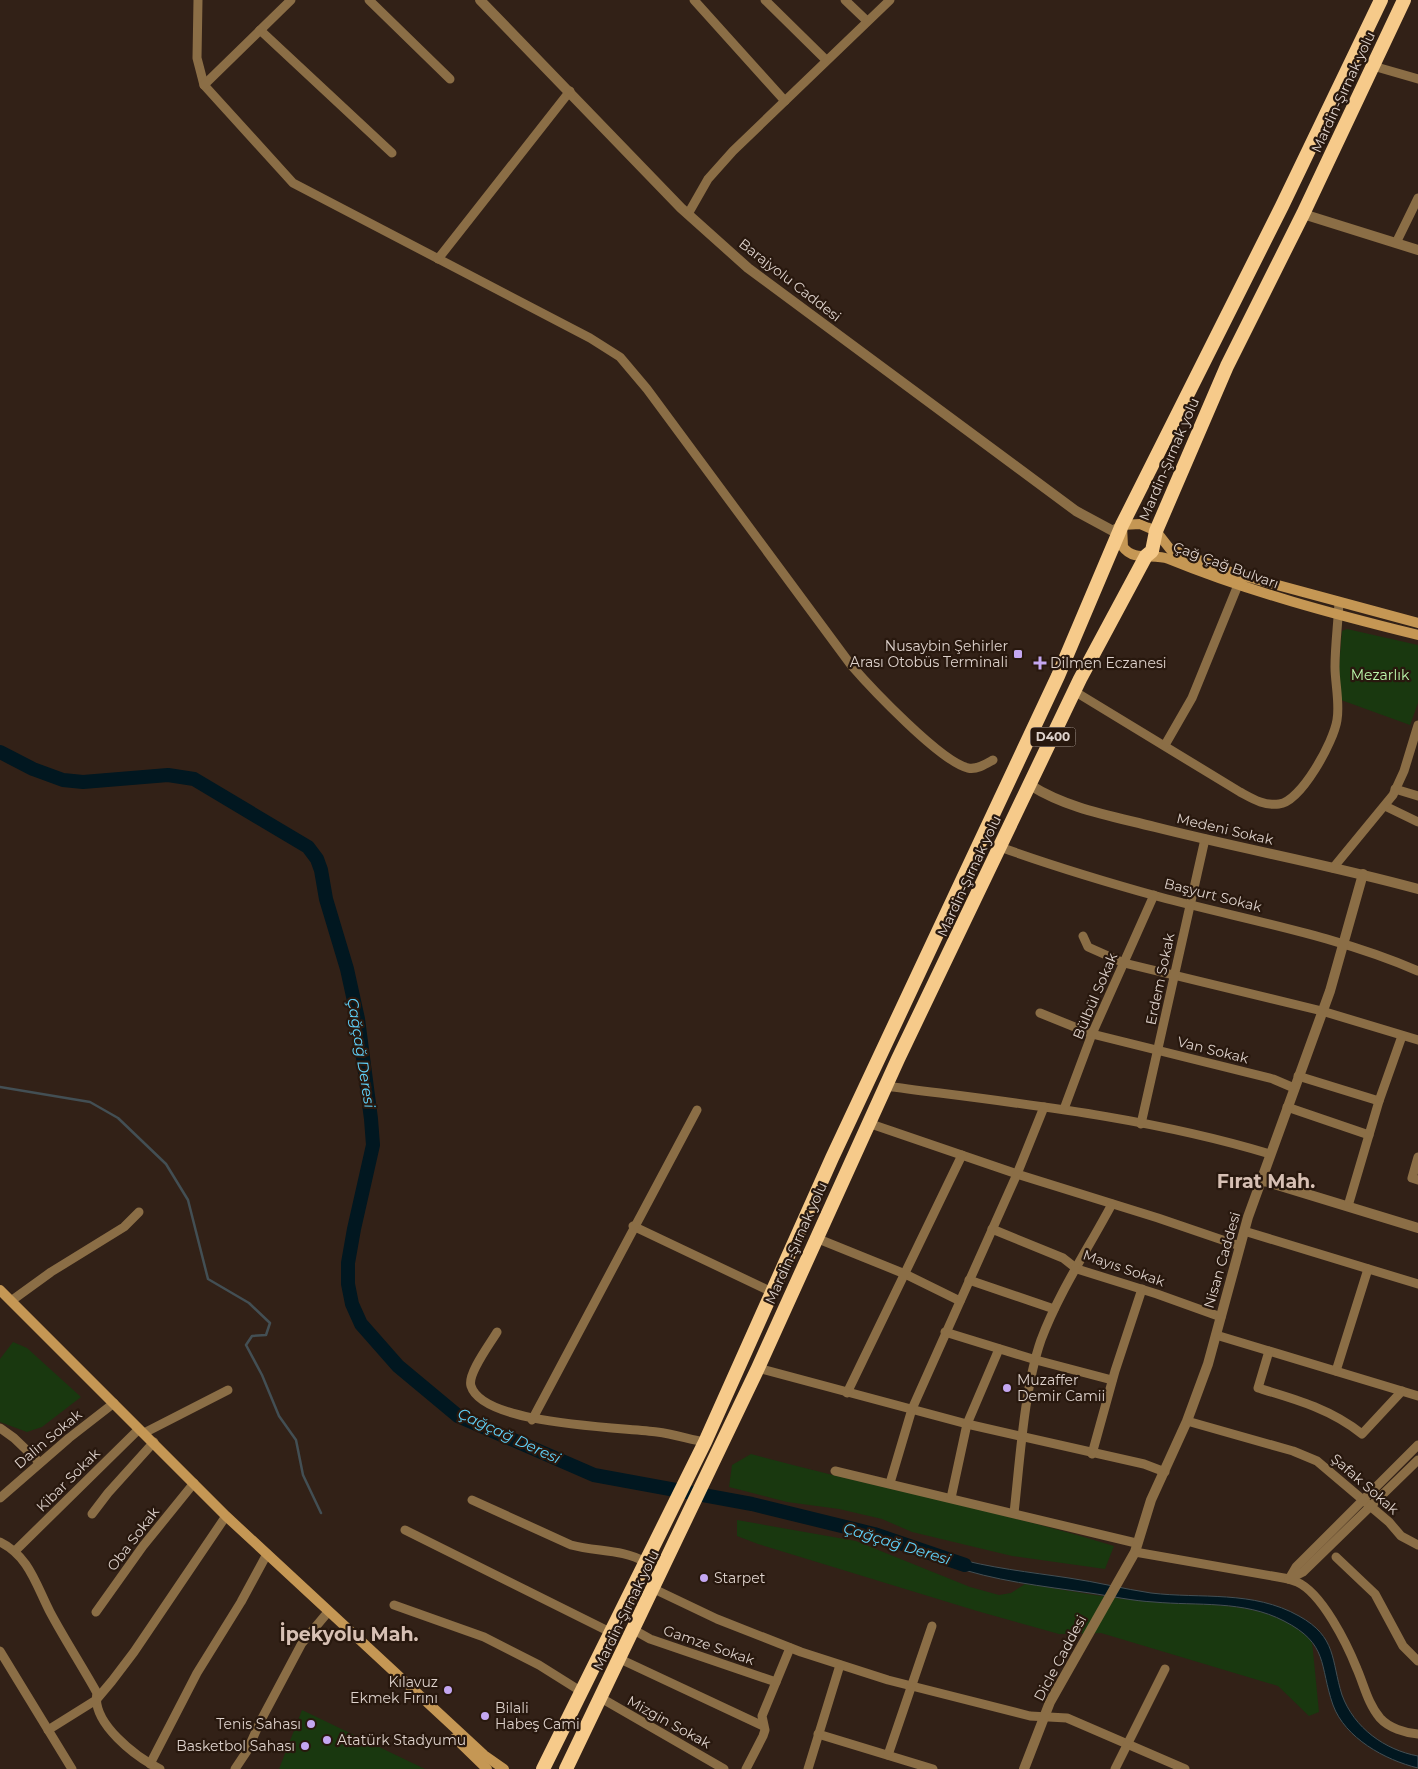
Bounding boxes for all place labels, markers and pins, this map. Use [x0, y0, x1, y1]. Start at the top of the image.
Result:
place label: Nusaybin Şehirler Arası Otobüs Terminali [850, 637, 1008, 671]
marker: Nusaybin Şehirler Arası Otobüs Terminali [1012, 648, 1024, 660]
place label: Dilmen Eczanesi [1050, 654, 1167, 672]
marker: Dilmen Eczanesi [1034, 657, 1046, 669]
place label: Muzaffer Demir Camii [1017, 1371, 1105, 1405]
marker: Muzaffer Demir Camii [1001, 1382, 1013, 1394]
place label: Starpet [714, 1569, 766, 1587]
marker: Starpet [698, 1572, 710, 1584]
place label: Kılavuz Ekmek Fırını [350, 1673, 438, 1707]
marker: Kılavuz Ekmek Fırını [442, 1684, 454, 1696]
place label: Bilali Habeş Cami [495, 1699, 580, 1733]
marker: Bilali Habeş Cami [479, 1710, 491, 1722]
place label: Tenis Sahası [216, 1715, 301, 1733]
marker: Tenis Sahası [305, 1718, 317, 1730]
place label: Atatürk Stadyumu [337, 1731, 466, 1749]
marker: Atatürk Stadyumu [321, 1734, 333, 1746]
place label: Basketbol Sahası [176, 1737, 295, 1755]
marker: Basketbol Sahası [299, 1740, 311, 1752]

